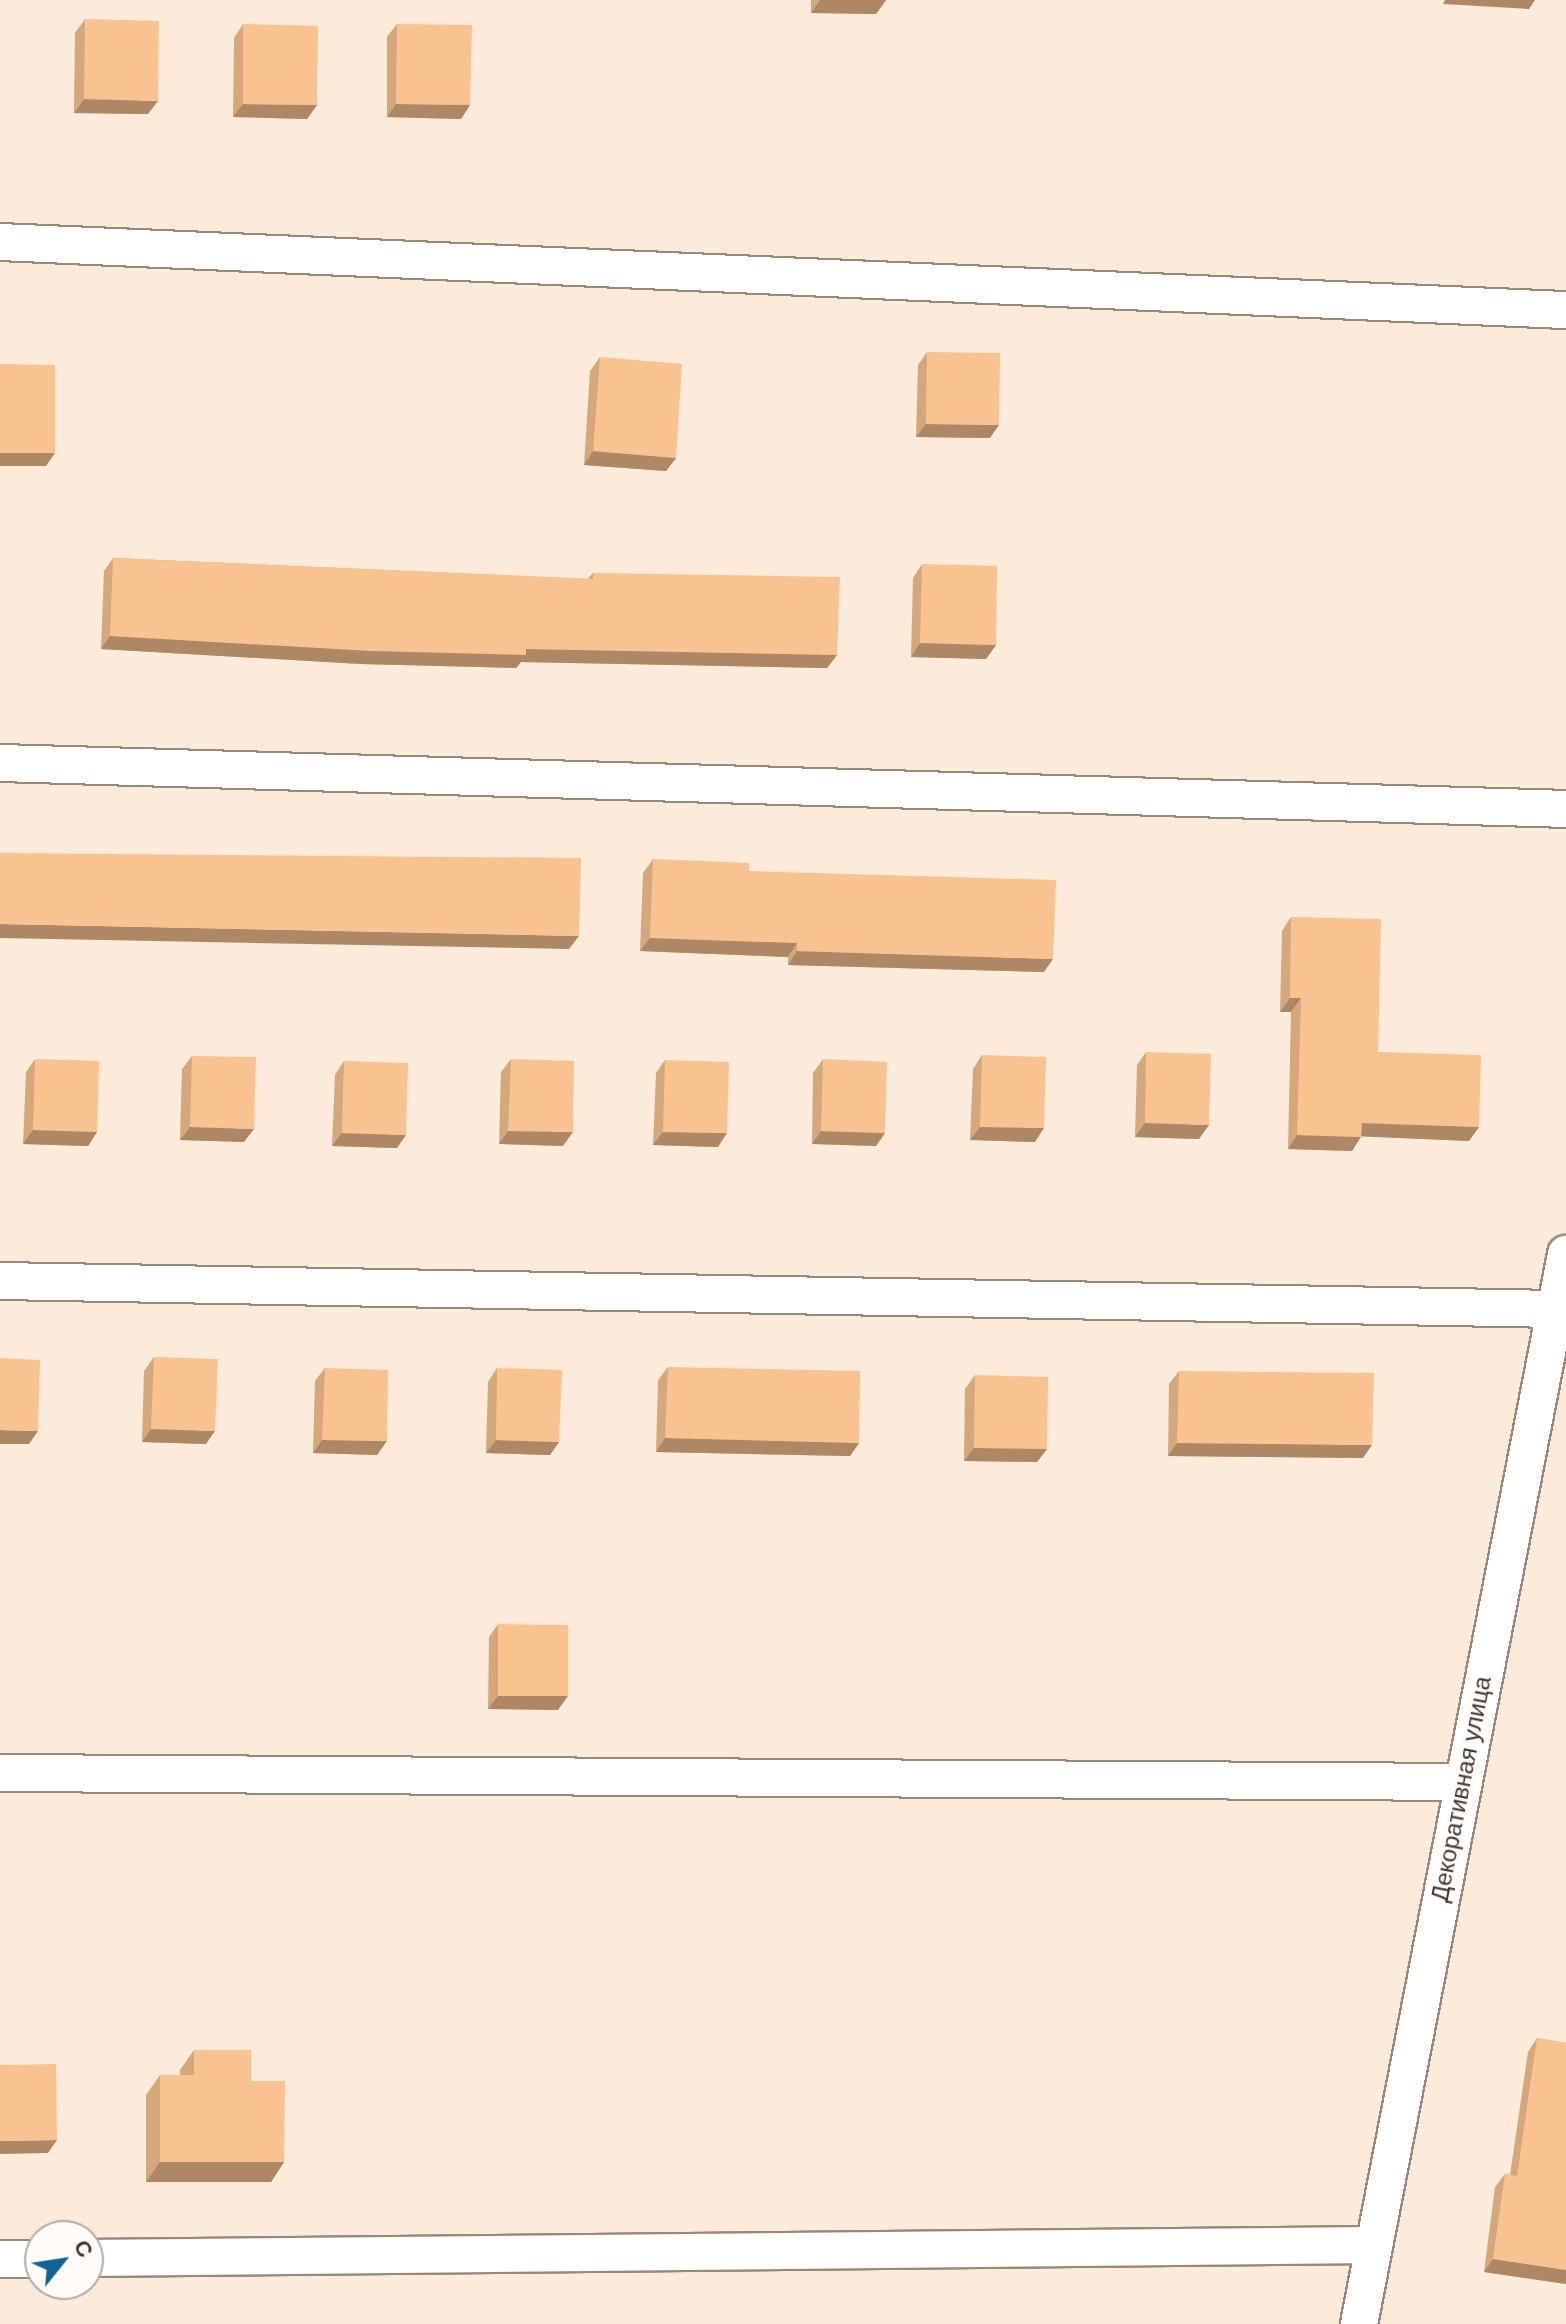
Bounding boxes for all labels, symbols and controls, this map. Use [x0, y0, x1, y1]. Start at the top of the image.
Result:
street label: Декоративная улица [1425, 1674, 1497, 1904]
north arrow [24, 2220, 104, 2300]
text: С [67, 2235, 100, 2263]

